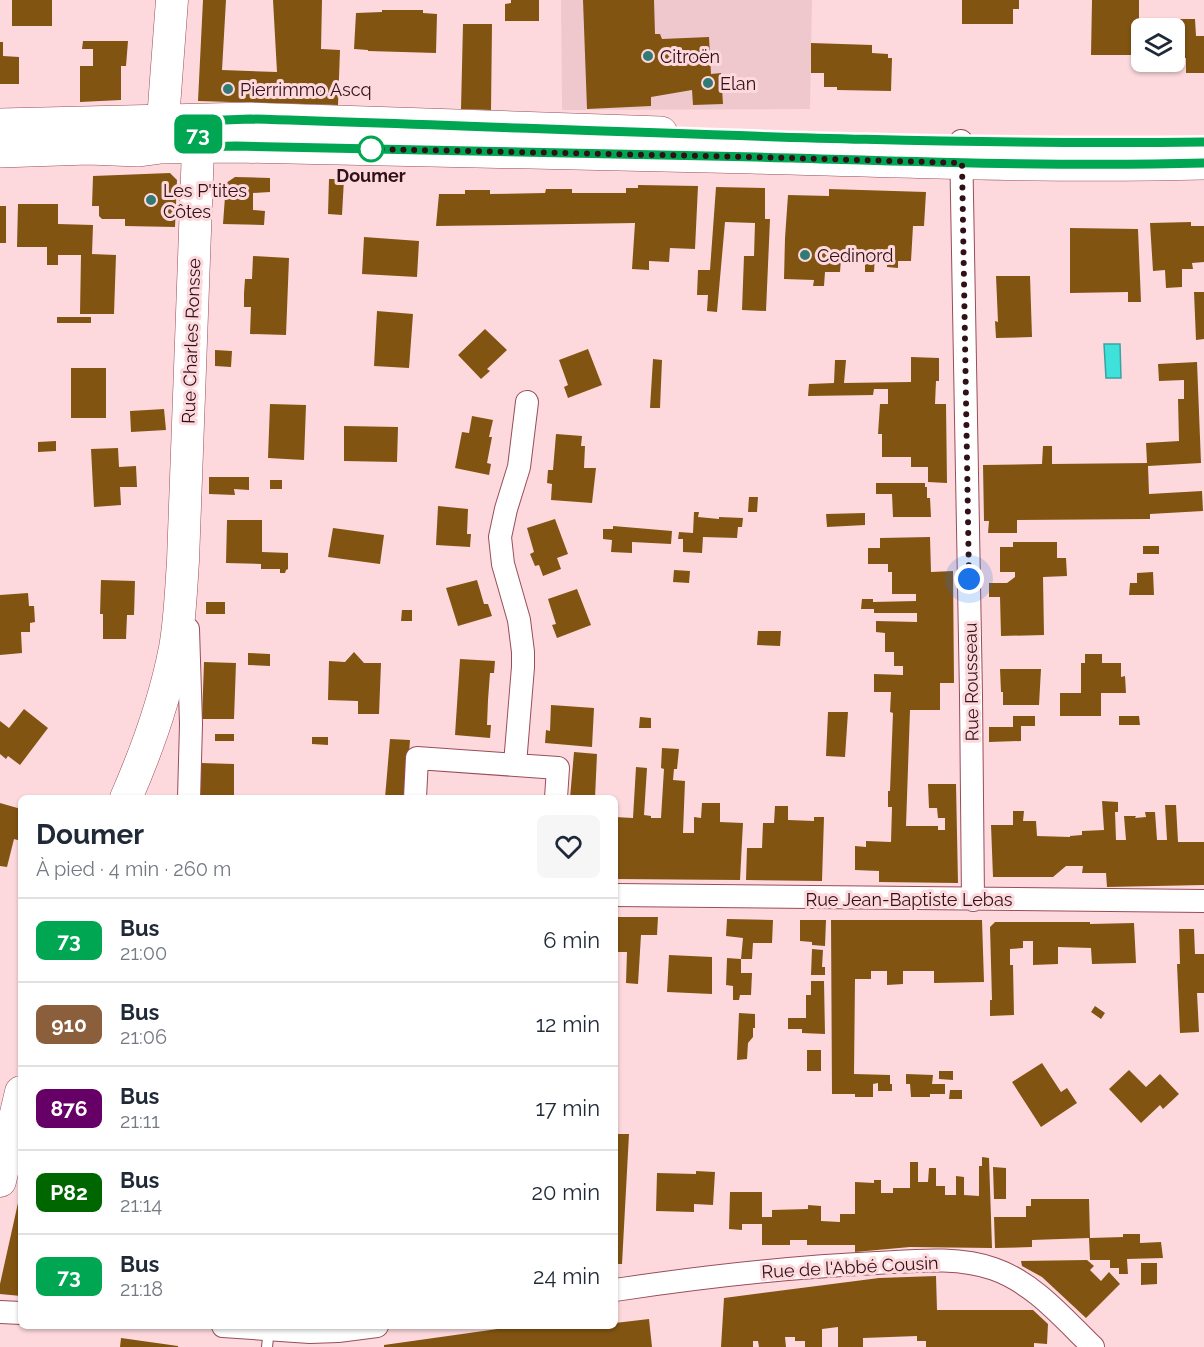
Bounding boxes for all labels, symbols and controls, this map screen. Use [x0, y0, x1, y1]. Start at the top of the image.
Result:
map controls [1131, 18, 1185, 72]
button: layers [1131, 18, 1185, 72]
place label: Citroën [660, 46, 720, 67]
marker: Citroën [641, 49, 655, 63]
place label: Elan [720, 73, 756, 94]
marker: Elan [701, 76, 715, 90]
place label: Pierrimmo Ascq [240, 79, 372, 100]
marker: Pierrimmo Ascq [221, 82, 235, 96]
line badge: 73 [171, 114, 225, 154]
text: 73 [186, 122, 210, 147]
marker: Doumer [358, 136, 384, 162]
place label: Doumer [336, 165, 406, 186]
place label: Les P'tites Côtes [163, 180, 247, 222]
marker: Les P'tites Côtes [144, 193, 158, 207]
place label: Cedinord [817, 245, 894, 266]
marker: Cedinord [798, 248, 812, 262]
street label: Rue Charles Ronsse [178, 257, 204, 424]
your location [954, 564, 984, 594]
street label: Rue Rousseau [959, 622, 983, 742]
button: heart [537, 815, 600, 878]
text: Doumer [36, 818, 144, 851]
text: À pied · 4 min · 260 m [36, 857, 231, 881]
street label: Rue Jean-Baptiste Lebas [806, 889, 1013, 910]
text: Bus [120, 915, 159, 941]
text: 6 min [543, 927, 600, 953]
text: 73 [57, 928, 81, 953]
text: 21:00 [120, 941, 167, 965]
text: Bus [120, 999, 159, 1025]
text: 12 min [536, 1011, 600, 1037]
text: 910 [51, 1012, 87, 1037]
text: 21:06 [120, 1025, 167, 1049]
text: Bus [120, 1083, 159, 1109]
text: 17 min [535, 1095, 600, 1121]
text: 876 [50, 1096, 88, 1121]
text: 21:11 [120, 1109, 160, 1133]
text: Bus [120, 1167, 159, 1193]
text: 20 min [532, 1179, 600, 1205]
text: P82 [50, 1180, 88, 1205]
text: 21:14 [120, 1193, 162, 1217]
text: Bus [120, 1251, 159, 1277]
street label: Rue de l'Abbé Cousin [761, 1252, 939, 1282]
text: 24 min [533, 1263, 600, 1289]
text: 73 [57, 1264, 81, 1289]
text: 21:18 [120, 1277, 163, 1301]

